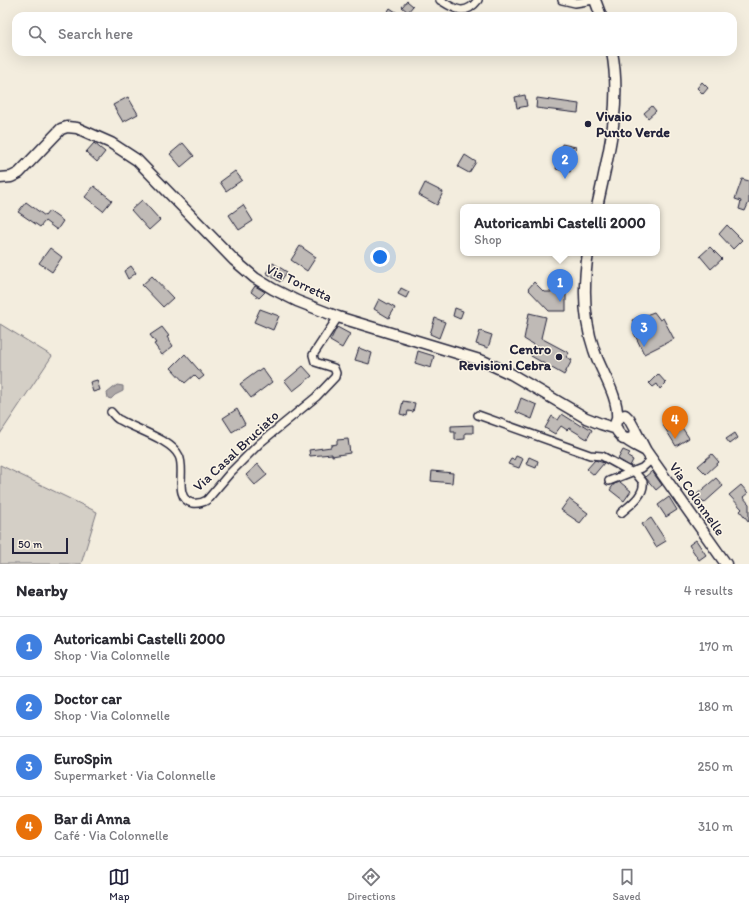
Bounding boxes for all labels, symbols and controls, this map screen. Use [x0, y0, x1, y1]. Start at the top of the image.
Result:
search box [12, 12, 737, 56]
icon: search [26, 23, 48, 45]
text: Search here [58, 25, 133, 43]
place label: Vivaio Punto Verde [596, 108, 670, 141]
marker: Vivaio Punto Verde [583, 119, 593, 129]
pin: 2 [552, 146, 578, 179]
popup [460, 204, 660, 256]
text: Autoricambi Castelli 2000 [474, 214, 646, 232]
text: Shop [474, 232, 502, 247]
your location [370, 247, 390, 267]
street label: Via Torretta [263, 260, 335, 306]
pin: 1 [547, 269, 573, 302]
pin: 3 [631, 314, 657, 347]
place label: Centro Revisioni Cebra [459, 341, 552, 374]
marker: Centro Revisioni Cebra [554, 352, 564, 362]
pin: 4 [662, 406, 688, 439]
street label: Via Casal Bruciato [190, 407, 282, 495]
street label: Via Colonnelle [665, 459, 729, 539]
scale bar [12, 536, 68, 555]
text: 50 m [18, 538, 42, 551]
text: Nearby [16, 580, 68, 600]
text: 4 results [684, 583, 733, 598]
text: Autoricambi Castelli 2000 [54, 630, 225, 648]
text: 1 [26, 639, 32, 654]
text: 170 m [699, 639, 733, 654]
text: Shop · Via Colonnelle [54, 648, 170, 663]
text: Doctor car [54, 690, 122, 708]
text: 2 [26, 699, 32, 714]
text: 180 m [698, 699, 733, 714]
text: Shop · Via Colonnelle [54, 708, 170, 723]
text: EuroSpin [54, 750, 112, 768]
text: 3 [25, 759, 33, 774]
text: 250 m [697, 759, 733, 774]
text: Supermarket · Via Colonnelle [54, 768, 216, 783]
text: Bar di Anna [54, 810, 130, 828]
text: 4 [25, 819, 33, 834]
text: 310 m [698, 819, 733, 834]
text: Café · Via Colonnelle [54, 828, 169, 843]
tab: Map [108, 866, 130, 903]
tab: Directions [347, 866, 396, 903]
tab: Saved [612, 866, 641, 903]

